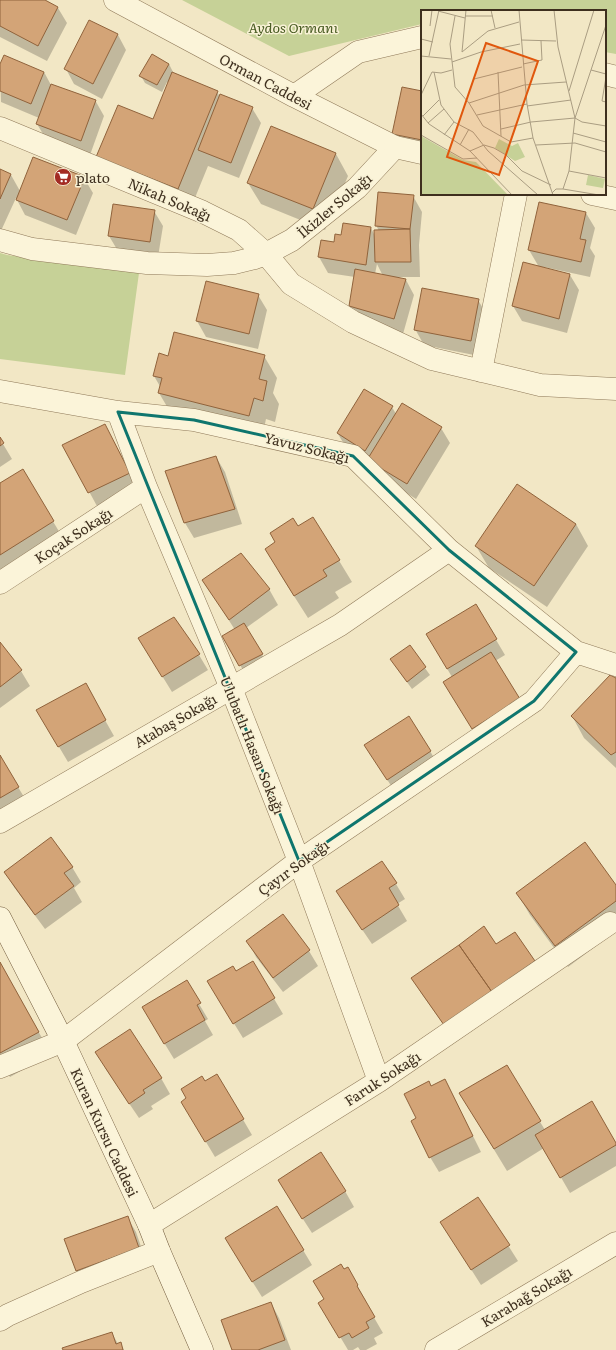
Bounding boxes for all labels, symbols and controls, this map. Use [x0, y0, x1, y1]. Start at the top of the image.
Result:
inset map [421, 10, 606, 195]
park label: Aydos Ormanı [248, 17, 339, 37]
street label: Orman Caddesi [216, 48, 316, 114]
supermarket icon: plato [53, 167, 73, 187]
place label: plato [76, 167, 110, 187]
street label: İkizler Sokağı [292, 168, 376, 242]
street label: Nikah Sokağı [125, 172, 215, 226]
street label: Yavuz Sokağı [262, 427, 352, 467]
street label: Koçak Sokağı [30, 502, 116, 568]
street label: Ulubatlı Hasan Sokağı [216, 673, 290, 817]
street label: Atabaş Sokağı [130, 688, 220, 752]
street label: Çayır Sokağı [253, 834, 333, 900]
street label: Faruk Sokağı [340, 1046, 424, 1110]
street label: Kuran Kursu Caddesi [66, 1064, 144, 1200]
street label: Karabağ Sokağı [477, 1261, 576, 1331]

